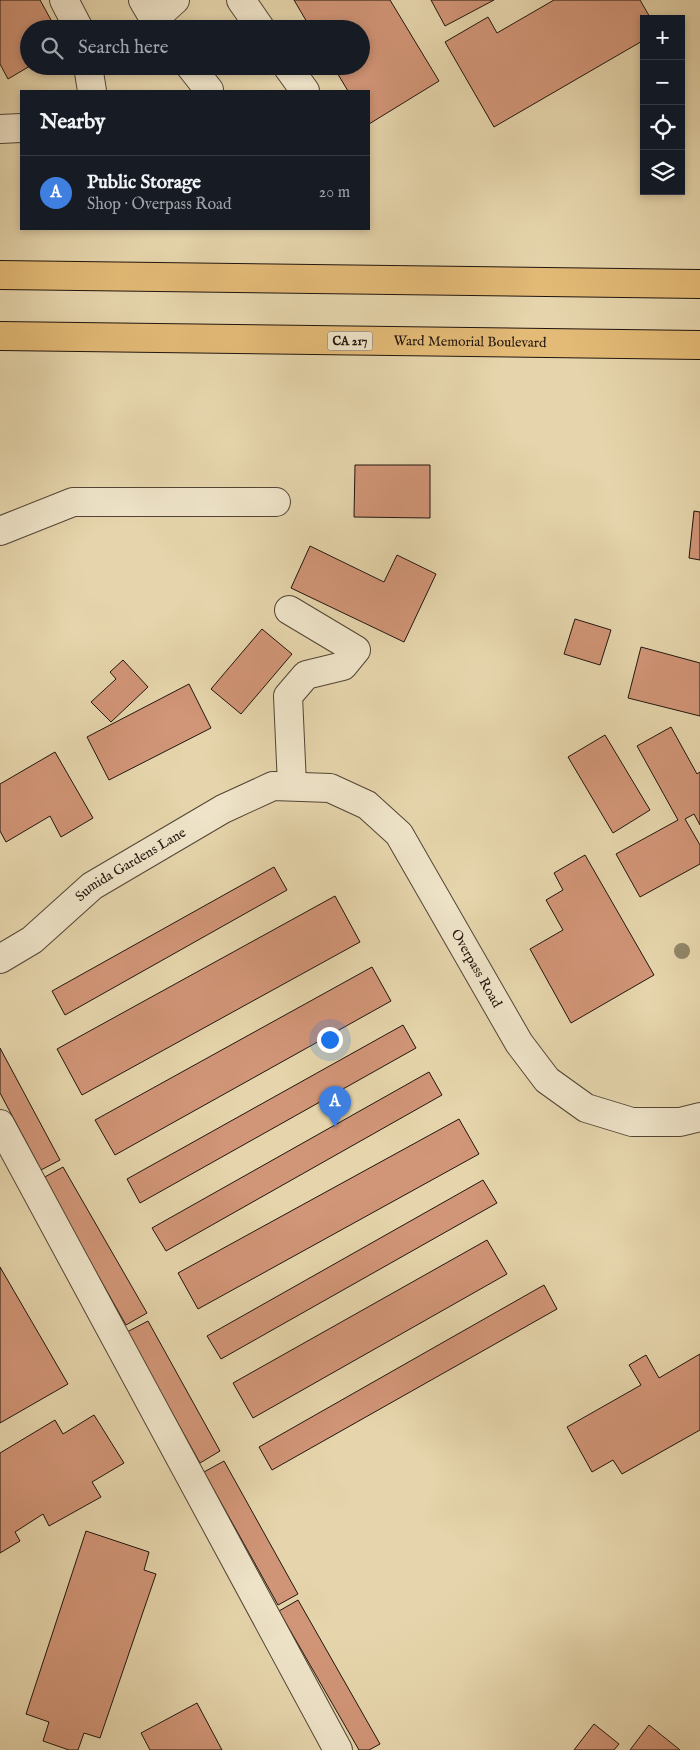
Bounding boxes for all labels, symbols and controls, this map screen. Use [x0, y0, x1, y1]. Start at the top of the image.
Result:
map controls [640, 15, 685, 195]
button: + [640, 15, 685, 60]
search box [20, 20, 370, 75]
icon: search [38, 34, 66, 62]
text: Search here [78, 36, 169, 60]
button: − [640, 60, 685, 105]
button: locate [640, 105, 685, 150]
text: Nearby [40, 109, 105, 136]
button: layers [640, 150, 685, 195]
text: Public Storage [87, 171, 201, 195]
text: A [51, 183, 61, 203]
text: 20 m [319, 183, 350, 203]
text: Shop · Overpass Road [87, 195, 231, 215]
road number: CA 217 [328, 332, 372, 351]
street label: Ward Memorial Boulevard [393, 332, 547, 352]
street label: Sumida Gardens Lane [71, 823, 190, 906]
street label: Overpass Road [447, 926, 506, 1011]
your location [317, 1027, 343, 1053]
pin: A [319, 1086, 351, 1127]

